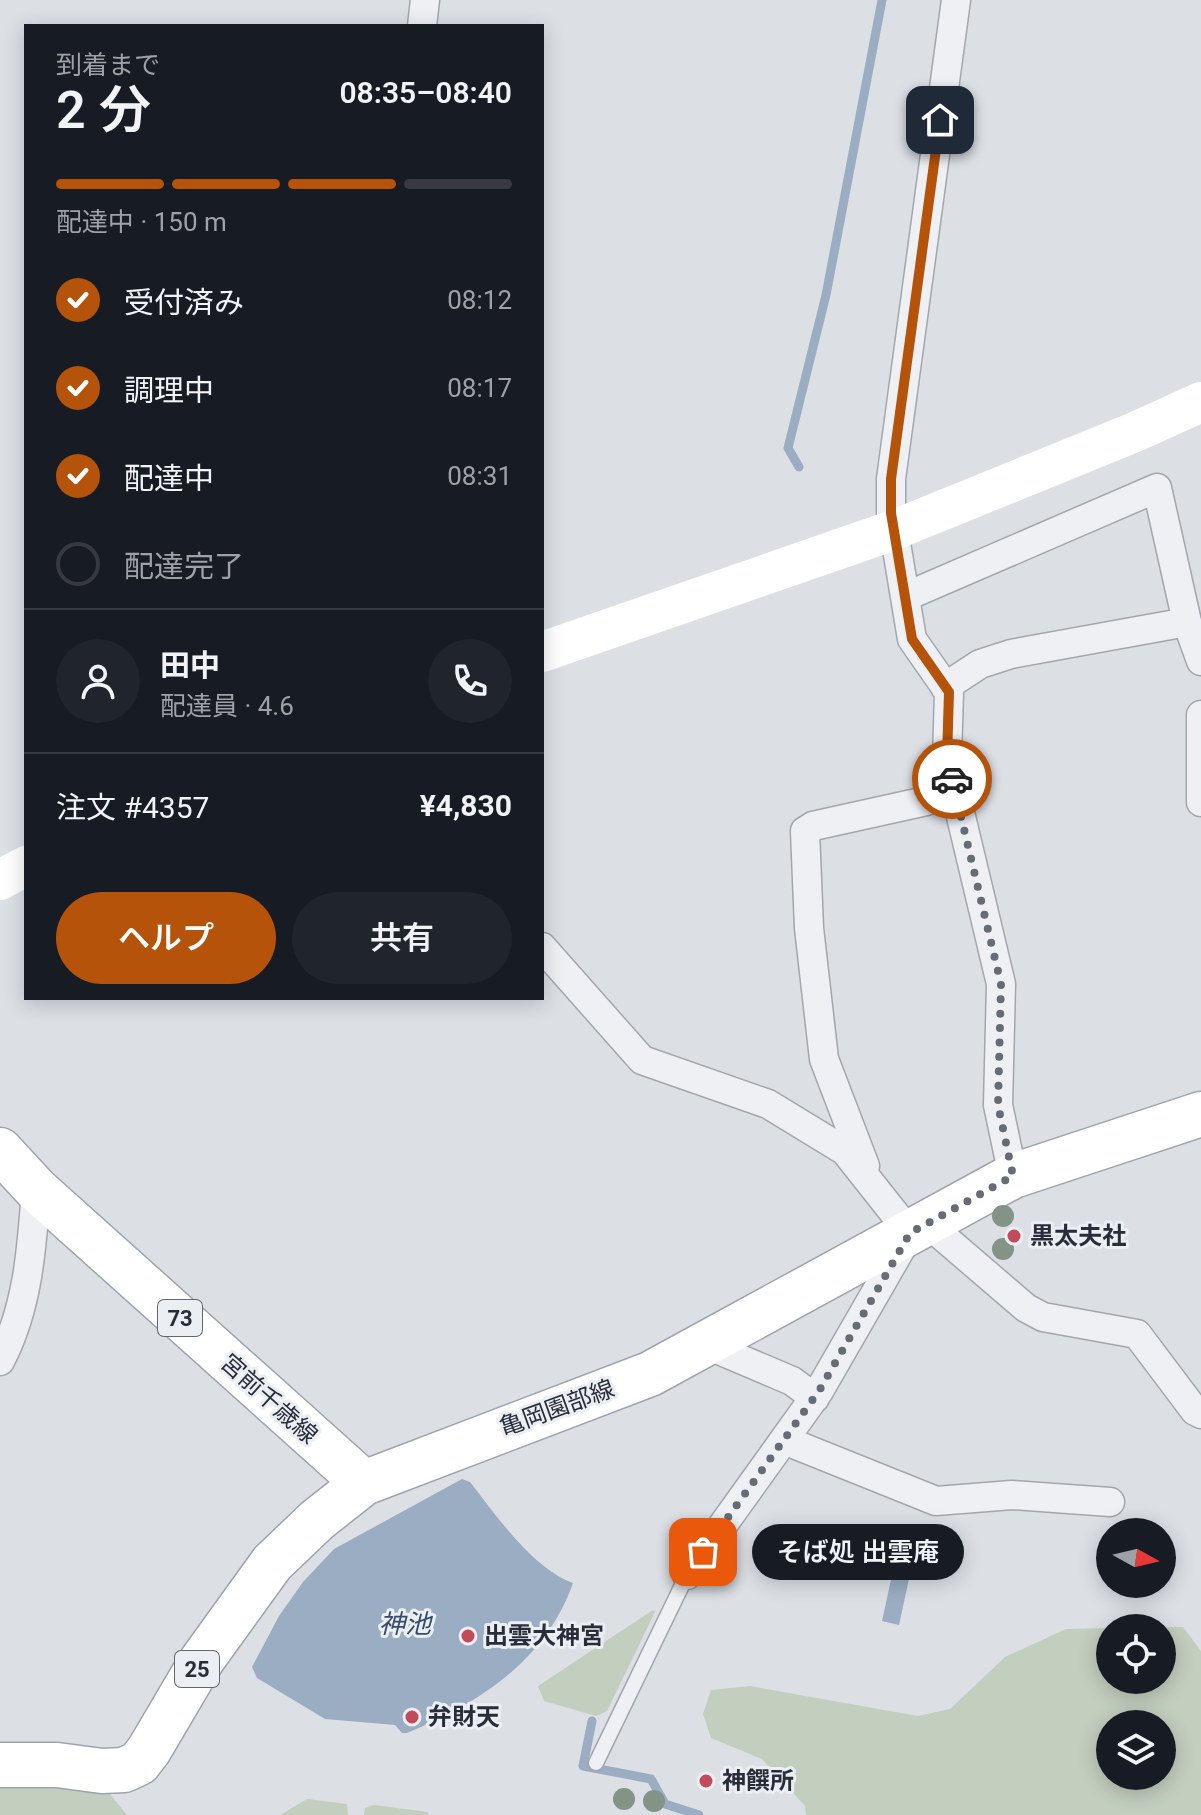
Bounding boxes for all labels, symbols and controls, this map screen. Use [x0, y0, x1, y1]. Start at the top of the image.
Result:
text: 到着まで [56, 50, 160, 80]
text: 08:35–08:40 [339, 75, 512, 110]
text: 2 分 [56, 80, 151, 141]
pin [906, 86, 974, 154]
icon: home [918, 98, 962, 142]
text: 配達中 · 150 m [56, 207, 227, 237]
icon: check [56, 278, 100, 322]
text: 受付済み [124, 285, 244, 320]
text: 08:12 [447, 285, 512, 315]
icon: check [56, 366, 100, 410]
text: 調理中 [124, 373, 214, 408]
text: 08:17 [447, 373, 512, 403]
icon: check [56, 454, 100, 498]
text: 配達中 [124, 461, 214, 496]
text: 08:31 [447, 461, 512, 491]
text: 配達完了 [124, 549, 244, 584]
button: person [56, 639, 140, 723]
button: phone [428, 639, 512, 723]
text: 田中 [160, 648, 220, 683]
text: 配達員 · 4.6 [160, 691, 294, 721]
courier [912, 739, 992, 819]
icon: car [930, 757, 974, 801]
text: ¥4,830 [420, 788, 512, 823]
text: 注文 #4357 [56, 790, 209, 825]
button: ヘルプ [56, 892, 276, 984]
button: 共有 [292, 892, 512, 984]
place label: 黒太夫社 [1030, 1222, 1126, 1250]
marker: 黒太夫社 [1005, 1227, 1023, 1245]
road number: 73 [158, 1300, 202, 1336]
street label: 宮前千歳線 [215, 1348, 323, 1450]
street label: 亀岡園部線 [496, 1374, 618, 1442]
pin [669, 1518, 737, 1586]
north arrow [1096, 1518, 1176, 1598]
map controls [1096, 1518, 1176, 1790]
callout: そば処 出雲庵 [751, 1524, 963, 1580]
icon: bag [681, 1530, 725, 1574]
text: そば処 出雲庵 [777, 1537, 939, 1567]
water label: 神池 [379, 1609, 434, 1639]
button: locate [1096, 1614, 1176, 1694]
place label: 出雲大神宮 [484, 1622, 604, 1650]
marker: 出雲大神宮 [459, 1627, 477, 1645]
road number: 25 [175, 1651, 219, 1687]
place label: 弁財天 [428, 1703, 500, 1731]
marker: 弁財天 [403, 1708, 421, 1726]
button: layers [1096, 1710, 1176, 1790]
place label: 神饌所 [722, 1767, 794, 1795]
marker: 神饌所 [697, 1772, 715, 1790]

